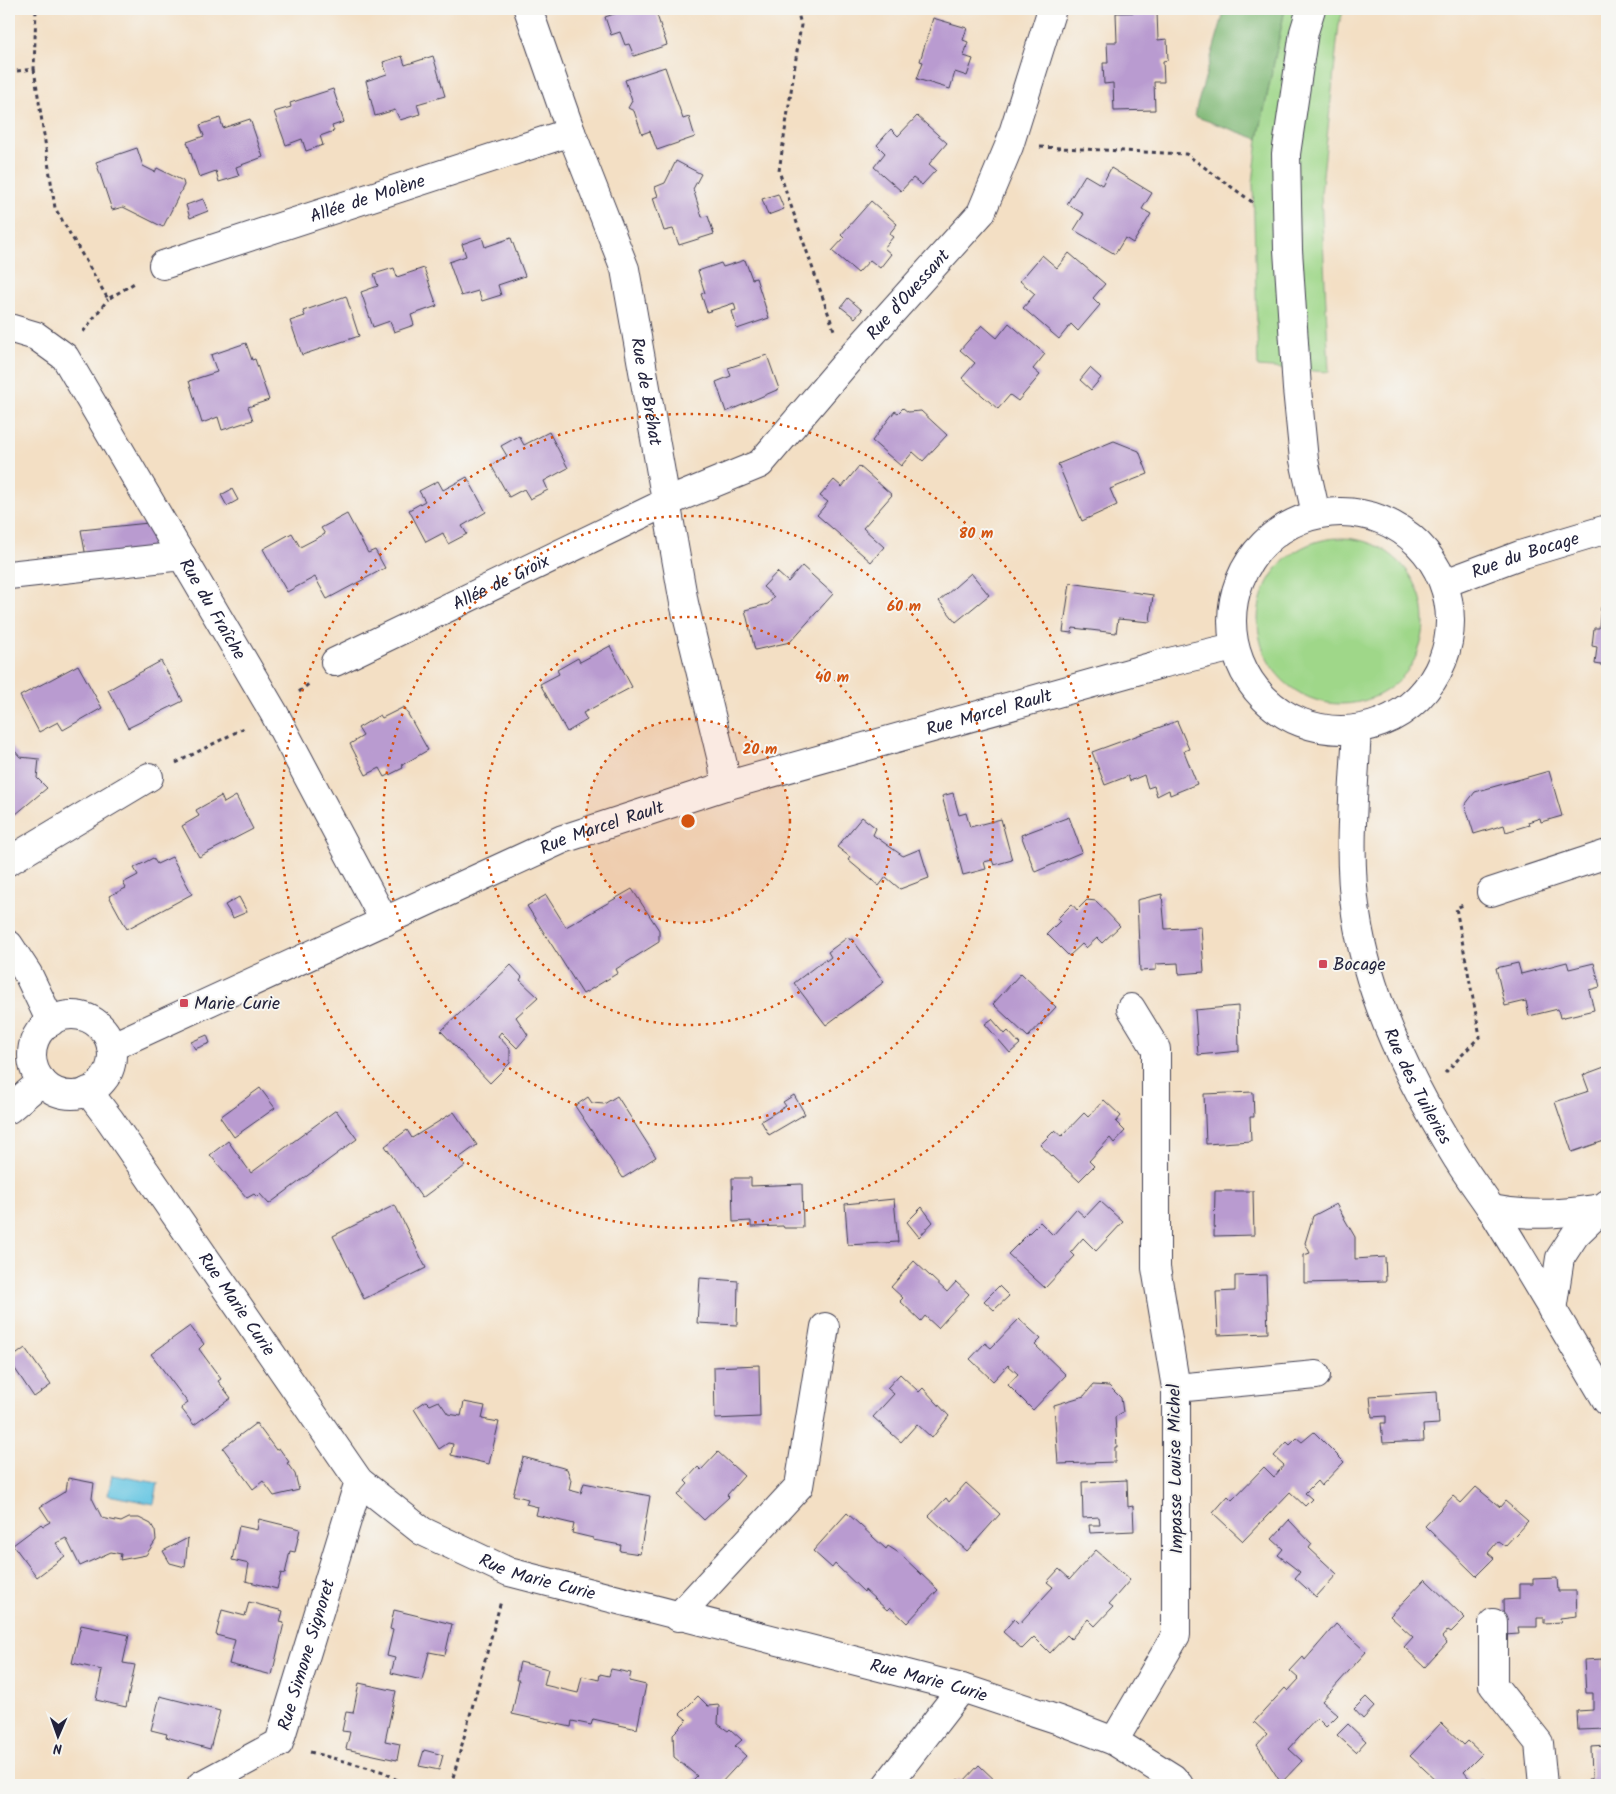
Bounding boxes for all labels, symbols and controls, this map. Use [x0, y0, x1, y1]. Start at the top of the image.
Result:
street label: Allée de Molène [306, 167, 429, 232]
street label: Rue d'Ouessant [860, 242, 959, 348]
street label: Rue de Bréhat [621, 335, 669, 449]
text: 80 m [959, 522, 993, 546]
street label: Rue du Bocage [1468, 525, 1583, 588]
street label: Allée de Groix [448, 548, 555, 619]
street label: Rue du Fraîche [170, 553, 253, 666]
text: 60 m [887, 595, 921, 619]
text: 40 m [815, 666, 849, 690]
street label: Rue Marcel Rault [923, 682, 1057, 745]
text: 20 m [743, 738, 777, 762]
street label: Rue Marcel Rault [535, 794, 669, 864]
centre of rings [679, 812, 697, 830]
place label: Bocage [1333, 951, 1386, 980]
marker: Bocage [1317, 958, 1329, 970]
place label: Marie Curie [194, 990, 280, 1019]
marker: Marie Curie [178, 997, 190, 1009]
street label: Rue des Tuileries [1374, 1024, 1459, 1151]
street label: Rue Marie Curie [190, 1247, 282, 1363]
street label: Impasse Louise Michel [1161, 1383, 1192, 1554]
street label: Rue Marie Curie [473, 1547, 598, 1610]
street label: Rue Simone Signoret [271, 1575, 345, 1734]
street label: Rue Marie Curie [867, 1652, 991, 1711]
north arrow [32, 1712, 82, 1762]
text: N [53, 1737, 62, 1759]

